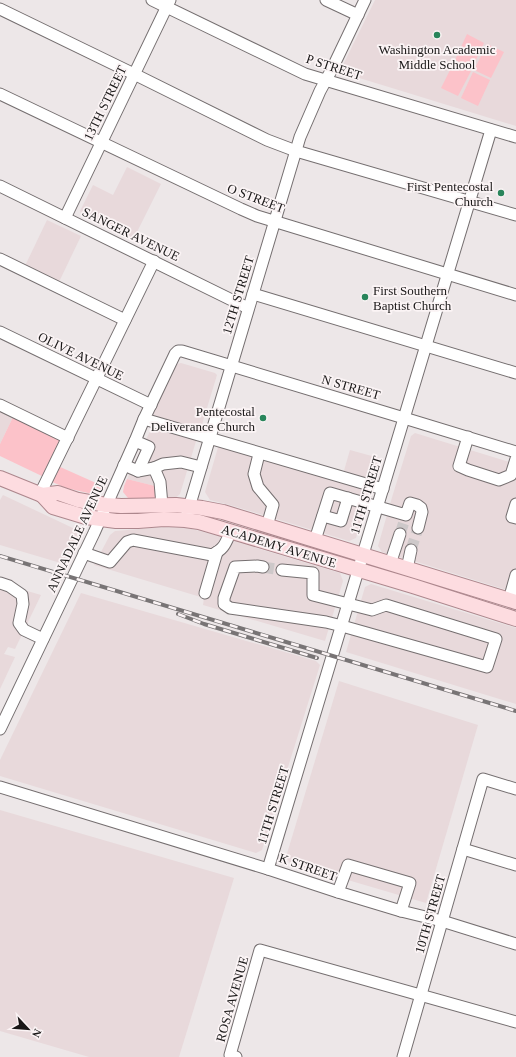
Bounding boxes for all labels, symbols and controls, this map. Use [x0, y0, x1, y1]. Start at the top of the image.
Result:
marker: Washington Academic Middle School [432, 30, 442, 40]
place label: Washington Academic Middle School [378, 42, 496, 72]
street label: P STREET [304, 51, 364, 83]
street label: 13TH STREET [80, 63, 130, 143]
place label: First Pentecostal Church [407, 179, 493, 209]
street label: O STREET [225, 180, 287, 216]
marker: First Pentecostal Church [496, 188, 506, 198]
street label: SANGER AVENUE [80, 204, 182, 264]
street label: 12TH STREET [219, 254, 257, 336]
place label: First Southern Baptist Church [373, 283, 452, 313]
marker: First Southern Baptist Church [360, 292, 370, 302]
street label: OLIVE AVENUE [36, 329, 126, 383]
street label: N STREET [320, 371, 382, 403]
place label: Pentecostal Deliverance Church [151, 404, 255, 434]
marker: Pentecostal Deliverance Church [258, 413, 268, 423]
street label: 11TH STREET [347, 454, 385, 536]
street label: ANNADALE AVENUE [43, 473, 111, 595]
street label: ACADEMY AVENUE [220, 521, 338, 571]
street label: 11TH STREET [254, 764, 292, 846]
street label: K STREET [277, 850, 339, 884]
street label: 10TH STREET [412, 873, 448, 955]
street label: ROSA AVENUE [213, 954, 251, 1043]
north arrow [8, 1009, 48, 1049]
text: N [30, 1027, 44, 1040]

